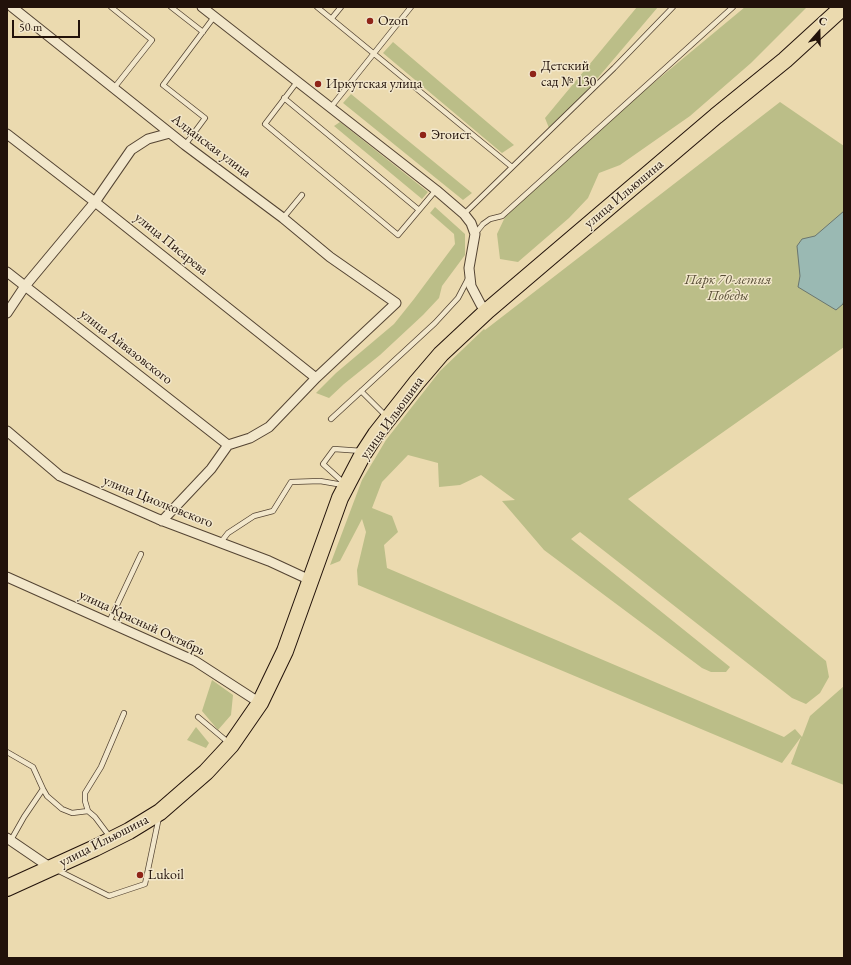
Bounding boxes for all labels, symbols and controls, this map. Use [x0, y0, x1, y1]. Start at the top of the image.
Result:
scale bar [14, 12, 82, 38]
north arrow [799, 12, 839, 52]
place label: Ozon [378, 13, 408, 29]
text: С [817, 13, 829, 29]
marker: Ozon [365, 16, 375, 26]
text: 50 m [19, 19, 42, 35]
place label: Детский сад № 130 [541, 58, 596, 90]
marker: Детский сад № 130 [528, 69, 538, 79]
place label: Иркутская улица [326, 76, 422, 92]
marker: Иркутская улица [313, 79, 323, 89]
street label: Алданская улица [168, 111, 254, 181]
place label: Эгоист [431, 127, 471, 143]
marker: Эгоист [418, 130, 428, 140]
street label: улица Ильюшина [581, 156, 667, 232]
street label: улица Писарева [131, 209, 211, 279]
park label: Парк 70-летия Победы [685, 272, 771, 304]
street label: улица Айвазовского [76, 306, 176, 388]
street label: улица Ильюшина [356, 373, 428, 463]
street label: улица Циолковского [101, 472, 215, 532]
street label: улица Красный Октябрь [76, 586, 208, 660]
street label: улица Ильюшина [56, 811, 152, 871]
place label: Lukoil [148, 867, 184, 883]
marker: Lukoil [135, 870, 145, 880]

